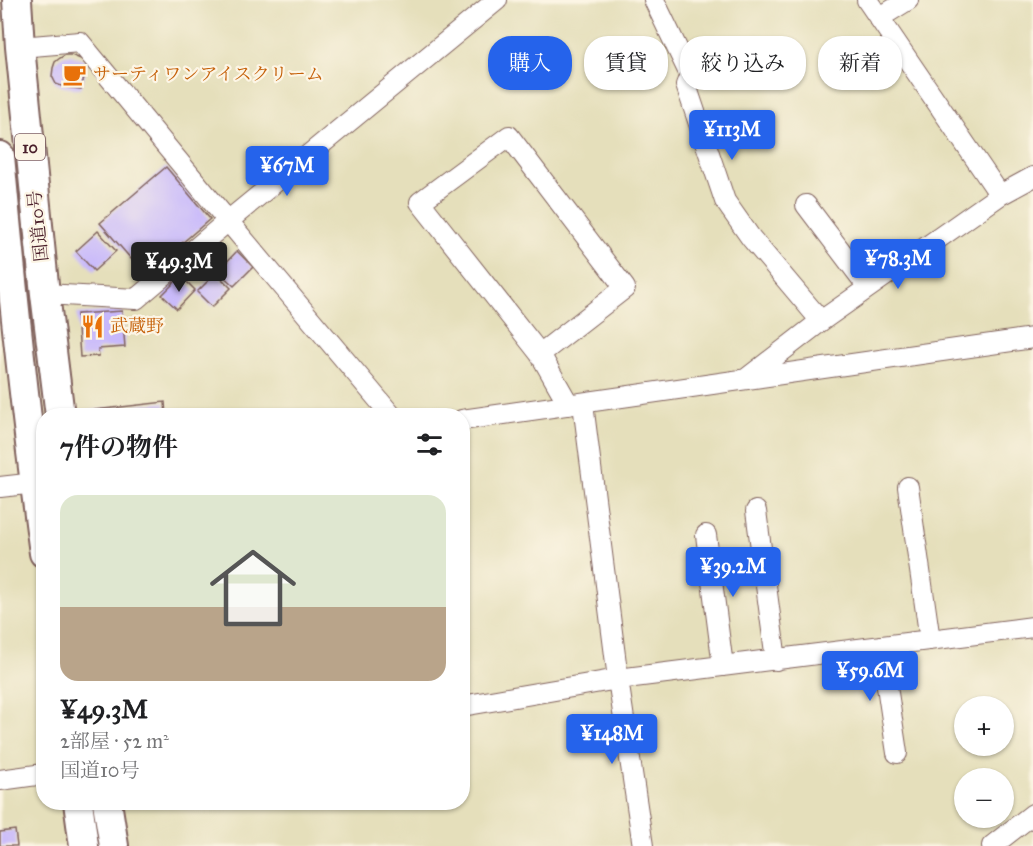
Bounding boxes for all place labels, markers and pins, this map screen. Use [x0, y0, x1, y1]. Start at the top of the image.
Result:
cafe icon: サーティワンアイスクリーム [62, 61, 88, 87]
place label: サーティワンアイスクリーム [93, 63, 324, 85]
pin: ¥113M [690, 110, 774, 161]
pin: ¥67M [251, 146, 323, 197]
pin: ¥78.3M [849, 239, 947, 290]
pin: ¥49.3M [130, 242, 228, 293]
restaurant icon: 武蔵野 [79, 313, 105, 339]
place label: 武蔵野 [110, 315, 164, 337]
pin: ¥39.2M [684, 547, 782, 598]
pin: ¥59.6M [821, 651, 919, 702]
pin: ¥148M [570, 714, 654, 765]

